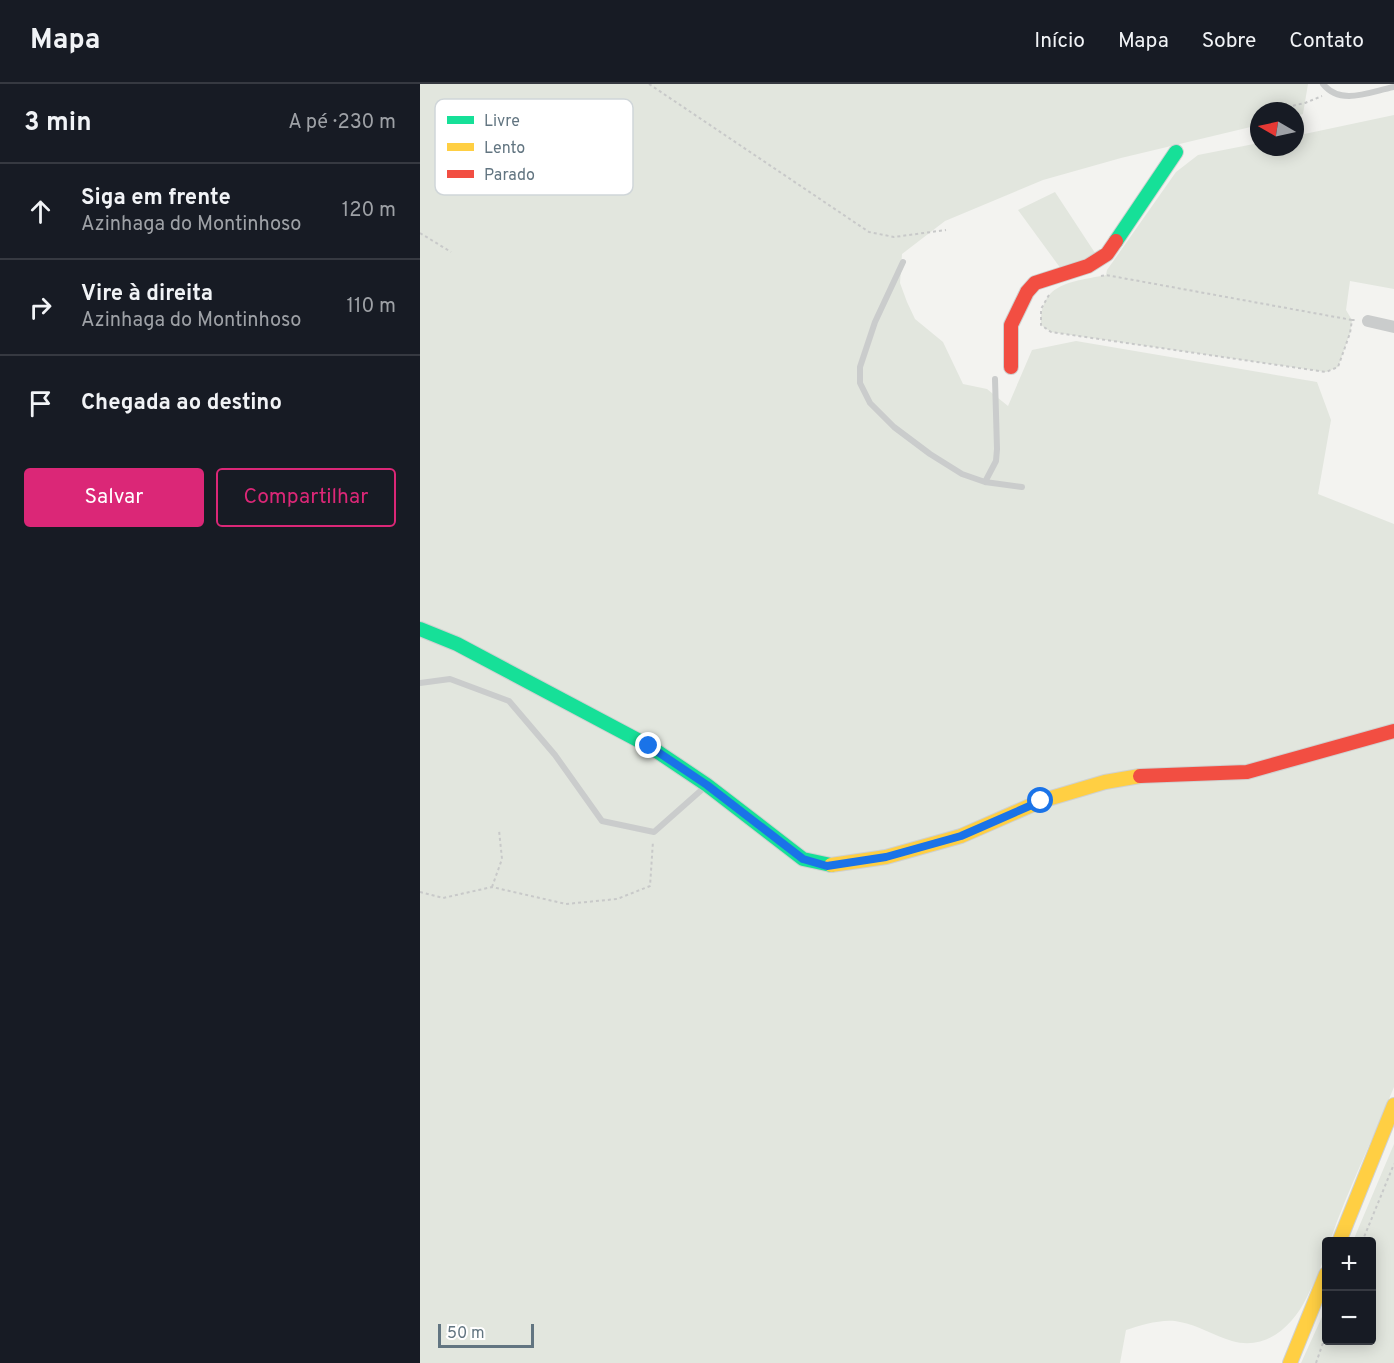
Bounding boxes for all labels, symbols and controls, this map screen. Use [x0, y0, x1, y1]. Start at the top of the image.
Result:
text: Mapa [30, 23, 100, 59]
text: Início [1034, 28, 1085, 55]
text: Mapa [1118, 28, 1169, 55]
text: Sobre [1202, 28, 1256, 55]
text: Contato [1289, 28, 1364, 55]
legend [435, 99, 633, 195]
north arrow [1250, 102, 1304, 156]
text: 3 min [24, 107, 92, 140]
text: A pé · 230 m [288, 110, 396, 136]
text: Livre [484, 112, 520, 132]
text: Lento [484, 139, 525, 159]
text: Parado [484, 166, 535, 186]
text: Siga em frente [81, 185, 231, 212]
icon: ahead [24, 195, 57, 228]
text: 120 m [342, 198, 396, 224]
text: Azinhaga do Montinhoso [81, 212, 301, 238]
text: Vire à direita [81, 281, 213, 308]
icon: right [24, 291, 57, 324]
text: 110 m [347, 294, 396, 320]
text: Azinhaga do Montinhoso [81, 308, 301, 334]
icon: arrive [24, 387, 57, 420]
text: Chegada ao destino [81, 390, 282, 417]
button: Salvar [24, 468, 204, 527]
button: Compartilhar [216, 468, 396, 527]
route end [635, 732, 661, 758]
route start [1027, 787, 1053, 813]
map controls [1322, 1237, 1376, 1345]
button: + [1322, 1237, 1376, 1291]
button: − [1322, 1291, 1376, 1345]
scale bar [438, 1321, 534, 1348]
text: 50 m [447, 1324, 485, 1344]

